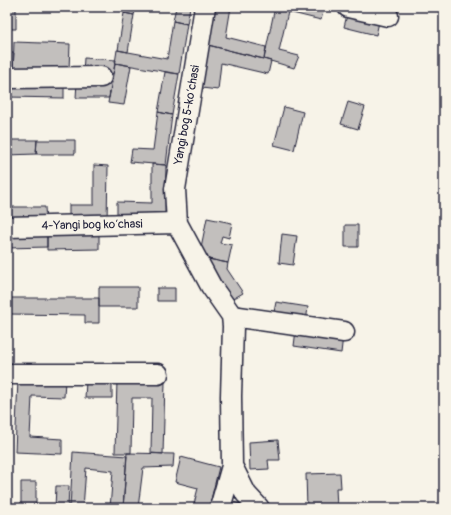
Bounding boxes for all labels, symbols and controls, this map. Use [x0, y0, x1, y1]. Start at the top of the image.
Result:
street label: Yangi bog 5-koʼchasi [171, 64, 203, 167]
street label: 4-Yangi bog koʼchasi [41, 217, 143, 233]

